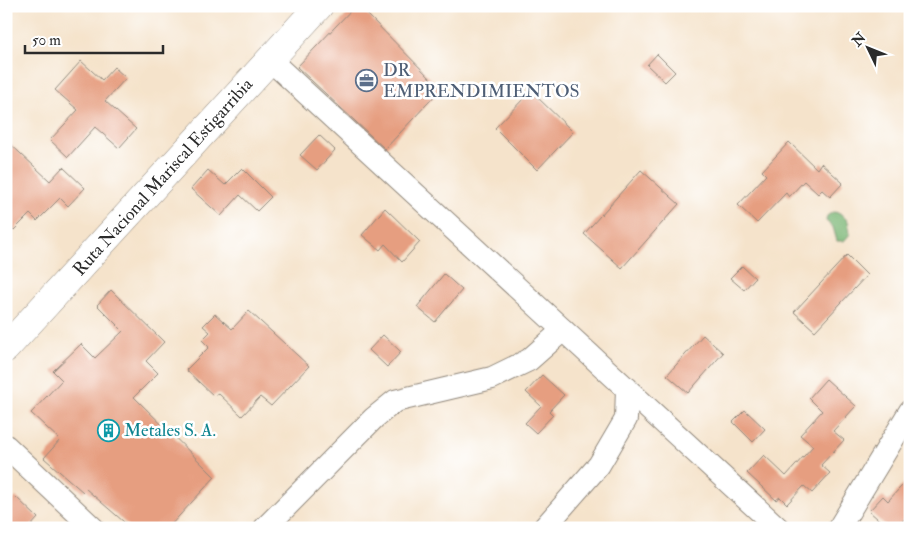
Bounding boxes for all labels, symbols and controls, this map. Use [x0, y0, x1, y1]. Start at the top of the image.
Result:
scale bar [25, 22, 162, 54]
north arrow [844, 22, 894, 72]
text: N [848, 29, 870, 51]
text: 50 m [32, 31, 61, 50]
place label: DR EMPRENDIMIENTOS [383, 59, 580, 103]
office icon: DR EMPRENDIMIENTOS [355, 68, 379, 92]
street label: Ruta Nacional Mariscal Estigarribia [68, 73, 258, 281]
building icon: Metales S. A. [96, 418, 120, 442]
place label: Metales S. A. [124, 419, 216, 442]

